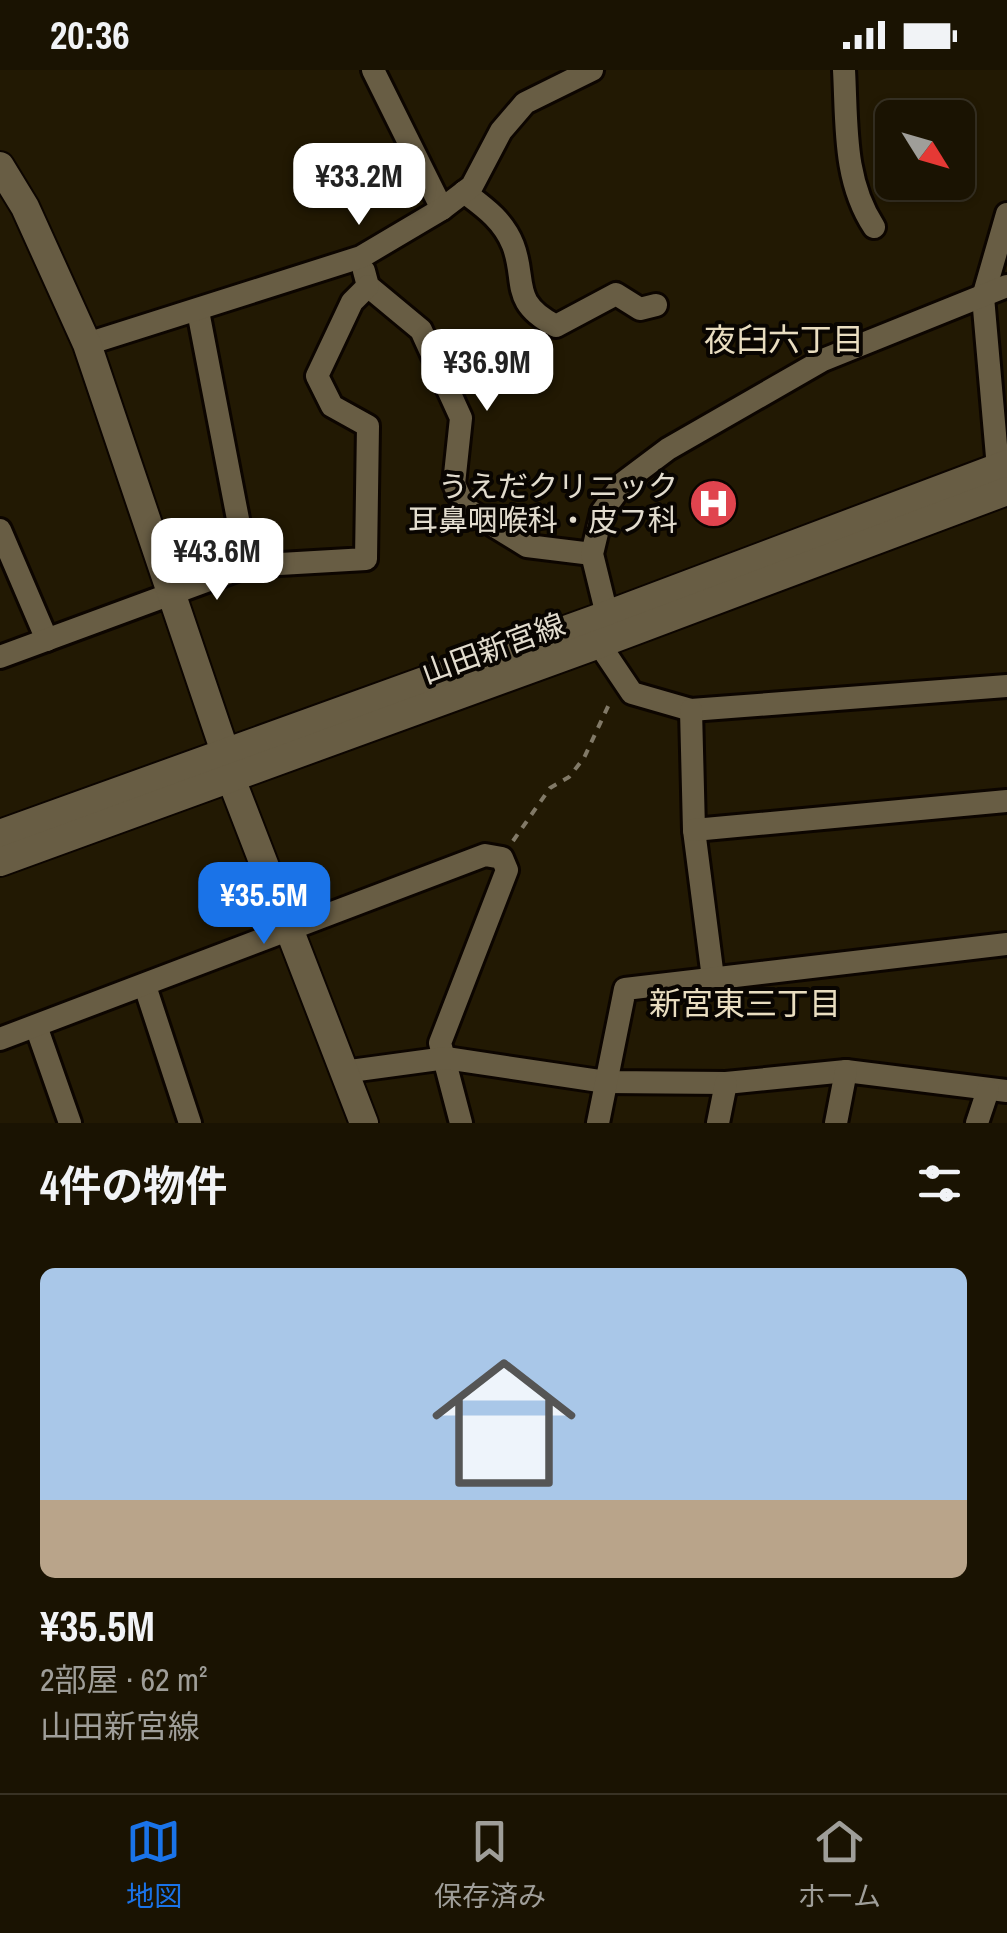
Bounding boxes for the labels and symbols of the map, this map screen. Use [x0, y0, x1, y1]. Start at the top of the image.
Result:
north arrow [875, 100, 975, 200]
pin: ¥33.2M [278, 143, 440, 228]
district label: 夜臼六丁目 [704, 318, 864, 361]
pin: ¥36.9M [406, 329, 568, 414]
place label: うえだクリニック 耳鼻咽喉科・皮フ科 [408, 466, 678, 540]
hospital icon: うえだクリニック 耳鼻咽喉科・皮フ科 [687, 477, 739, 529]
pin: ¥43.6M [136, 518, 298, 603]
street label: 山田新宮線 [416, 604, 570, 692]
pin: ¥35.5M [183, 862, 345, 947]
district label: 新宮東三丁目 [649, 982, 841, 1025]

